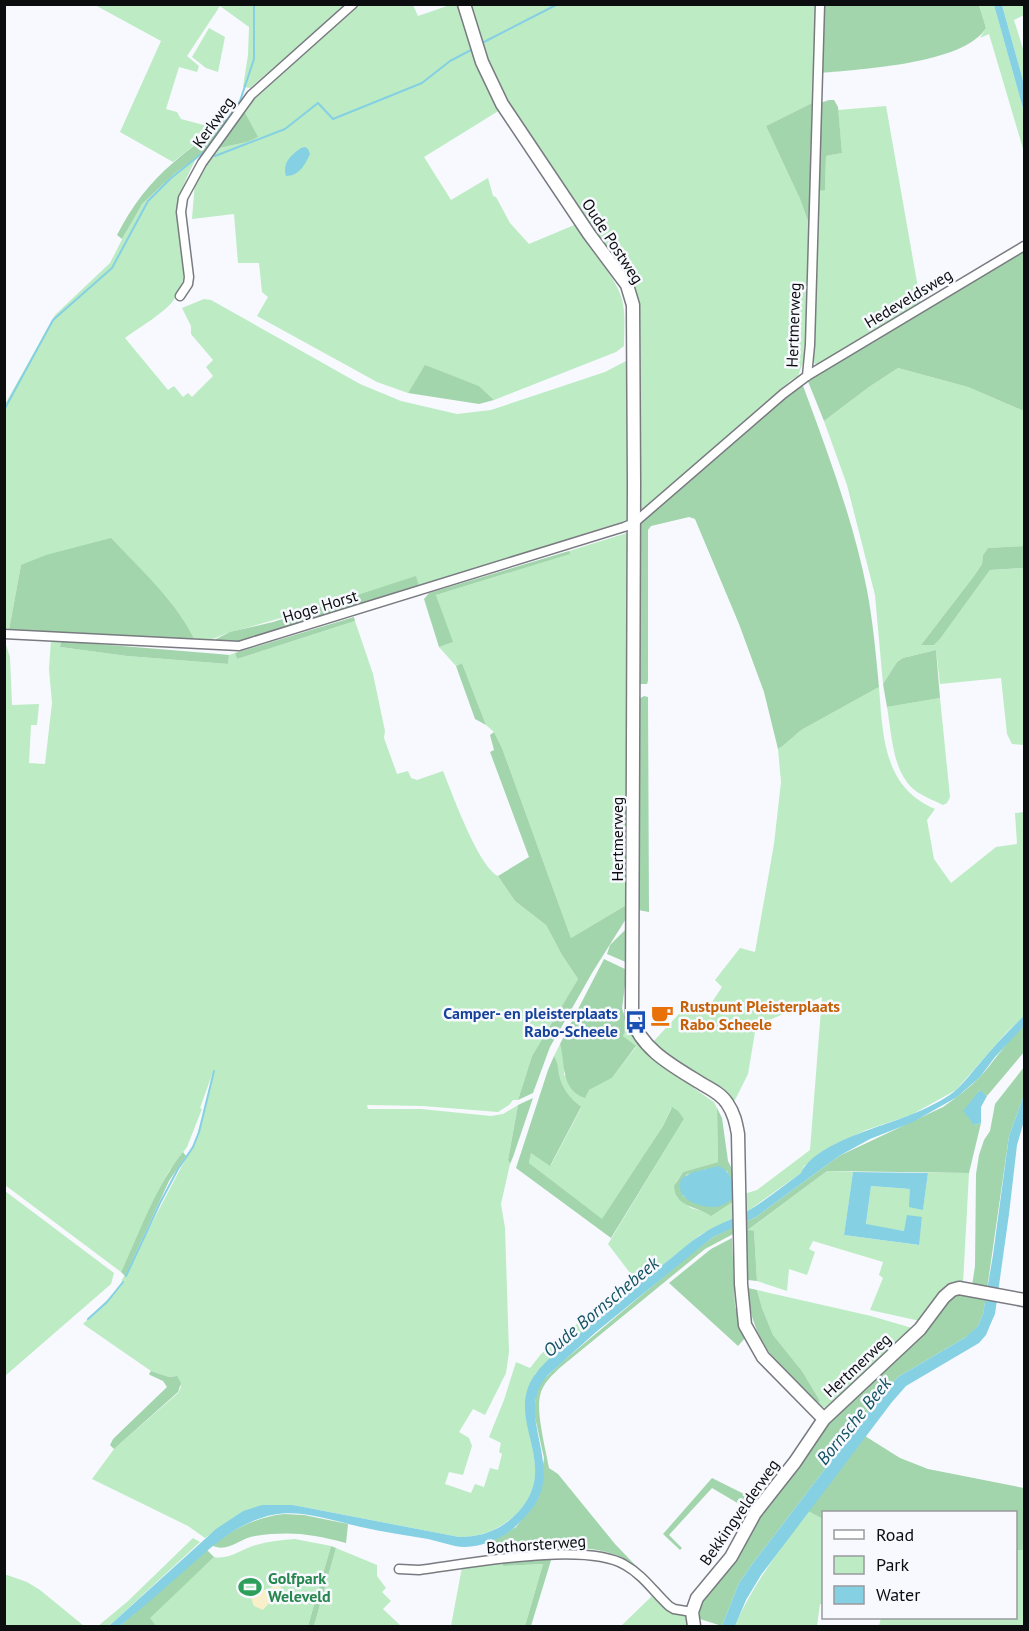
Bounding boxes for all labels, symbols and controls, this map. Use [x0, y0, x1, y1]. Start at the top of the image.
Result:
street label: Kerkweg [188, 93, 238, 151]
street label: Oude Postweg [578, 195, 648, 287]
street label: Hedeveldsweg [860, 264, 956, 332]
street label: Hertmerweg [782, 282, 804, 368]
street label: Hoge Horst [280, 585, 360, 627]
street label: Hertmerweg [607, 797, 627, 881]
place label: Rustpunt Pleisterplaats Rabo Scheele [680, 996, 840, 1034]
cafe icon: Rustpunt Pleisterplaats Rabo Scheele [649, 1002, 675, 1028]
place label: Camper- en pleisterplaats Rabo-Scheele [443, 1003, 618, 1041]
bus stop icon: Camper- en pleisterplaats Rabo-Scheele [623, 1009, 649, 1035]
water label: Oude Bornschebeek [538, 1251, 664, 1362]
street label: Hertmerweg [819, 1329, 895, 1401]
water label: Bornsche Beek [811, 1371, 897, 1469]
street label: Bekkingvelderweg [695, 1455, 783, 1569]
legend [822, 1511, 1017, 1619]
text: Road [876, 1523, 914, 1546]
street label: Bothorsterweg [486, 1531, 586, 1557]
text: Park [876, 1553, 909, 1576]
place label: Golfpark Weleveld [268, 1568, 331, 1606]
sports icon: Golfpark Weleveld [237, 1574, 263, 1600]
text: Water [876, 1583, 920, 1606]

